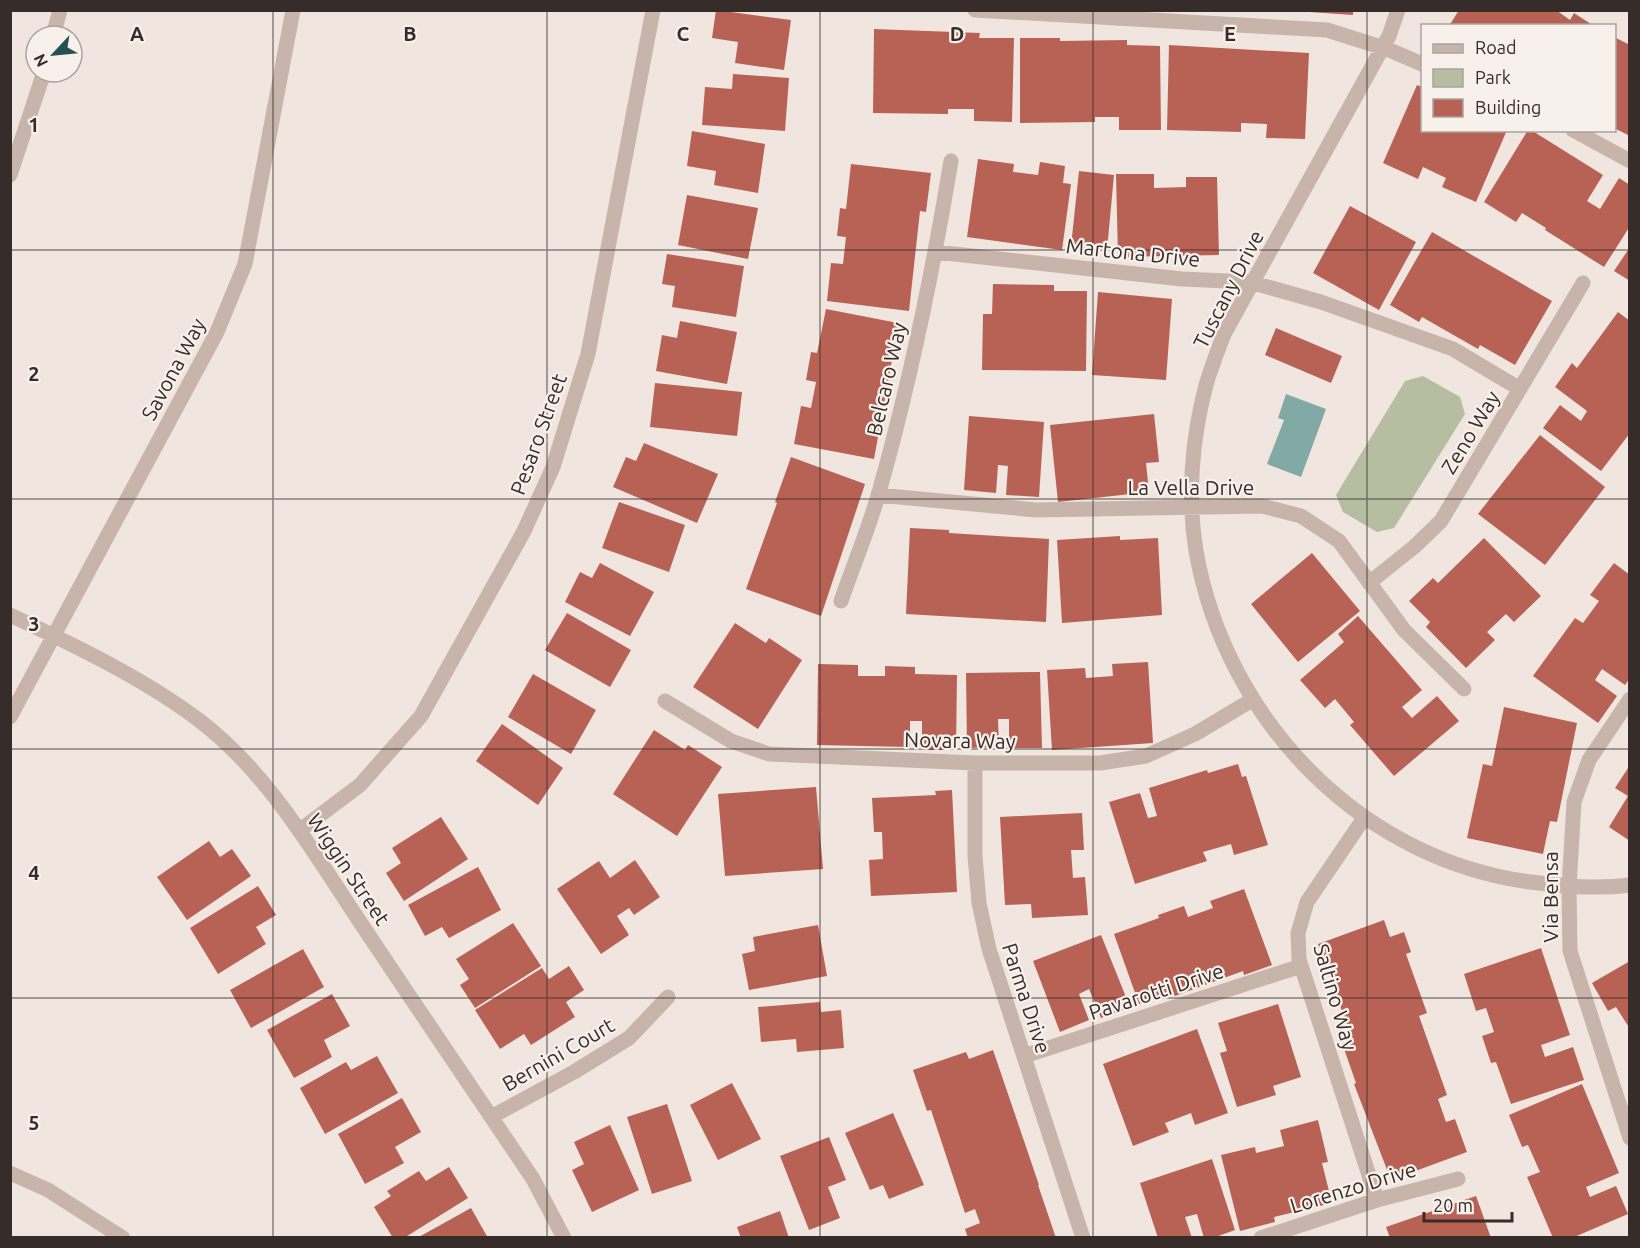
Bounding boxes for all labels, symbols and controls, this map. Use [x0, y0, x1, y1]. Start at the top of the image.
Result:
text: A [130, 22, 144, 45]
text: B [403, 22, 417, 45]
text: C [677, 22, 690, 45]
text: D [950, 22, 964, 45]
text: E [1224, 22, 1236, 45]
north arrow [24, 24, 84, 84]
legend [1421, 24, 1616, 132]
text: Road [1475, 37, 1517, 57]
text: N [30, 51, 51, 70]
text: Park [1475, 67, 1511, 87]
text: Building [1475, 97, 1541, 117]
text: 1 [28, 113, 40, 136]
street label: Tuscany Drive [1188, 226, 1268, 352]
street label: Martona Drive [1065, 233, 1201, 271]
street label: Savona Way [136, 314, 210, 424]
street label: Belcaro Way [861, 320, 911, 438]
text: 2 [28, 362, 40, 385]
street label: Pesaro Street [505, 370, 571, 498]
street label: Zeno Way [1436, 386, 1504, 478]
street label: La Vella Drive [1128, 475, 1254, 499]
text: 3 [28, 612, 40, 635]
street label: Novara Way [904, 727, 1016, 753]
street label: Wiggin Street [303, 809, 395, 929]
street label: Via Bensa [1538, 851, 1562, 943]
text: 4 [28, 861, 40, 884]
street label: Parma Drive [998, 940, 1056, 1056]
street label: Saltino Way [1309, 941, 1363, 1053]
street label: Pavarotti Drive [1086, 958, 1226, 1024]
street label: Bernini Court [498, 1012, 618, 1096]
text: 5 [28, 1111, 40, 1134]
street label: Lorenzo Drive [1287, 1156, 1419, 1218]
scale bar [1424, 1185, 1512, 1223]
text: 20 m [1433, 1195, 1473, 1215]

